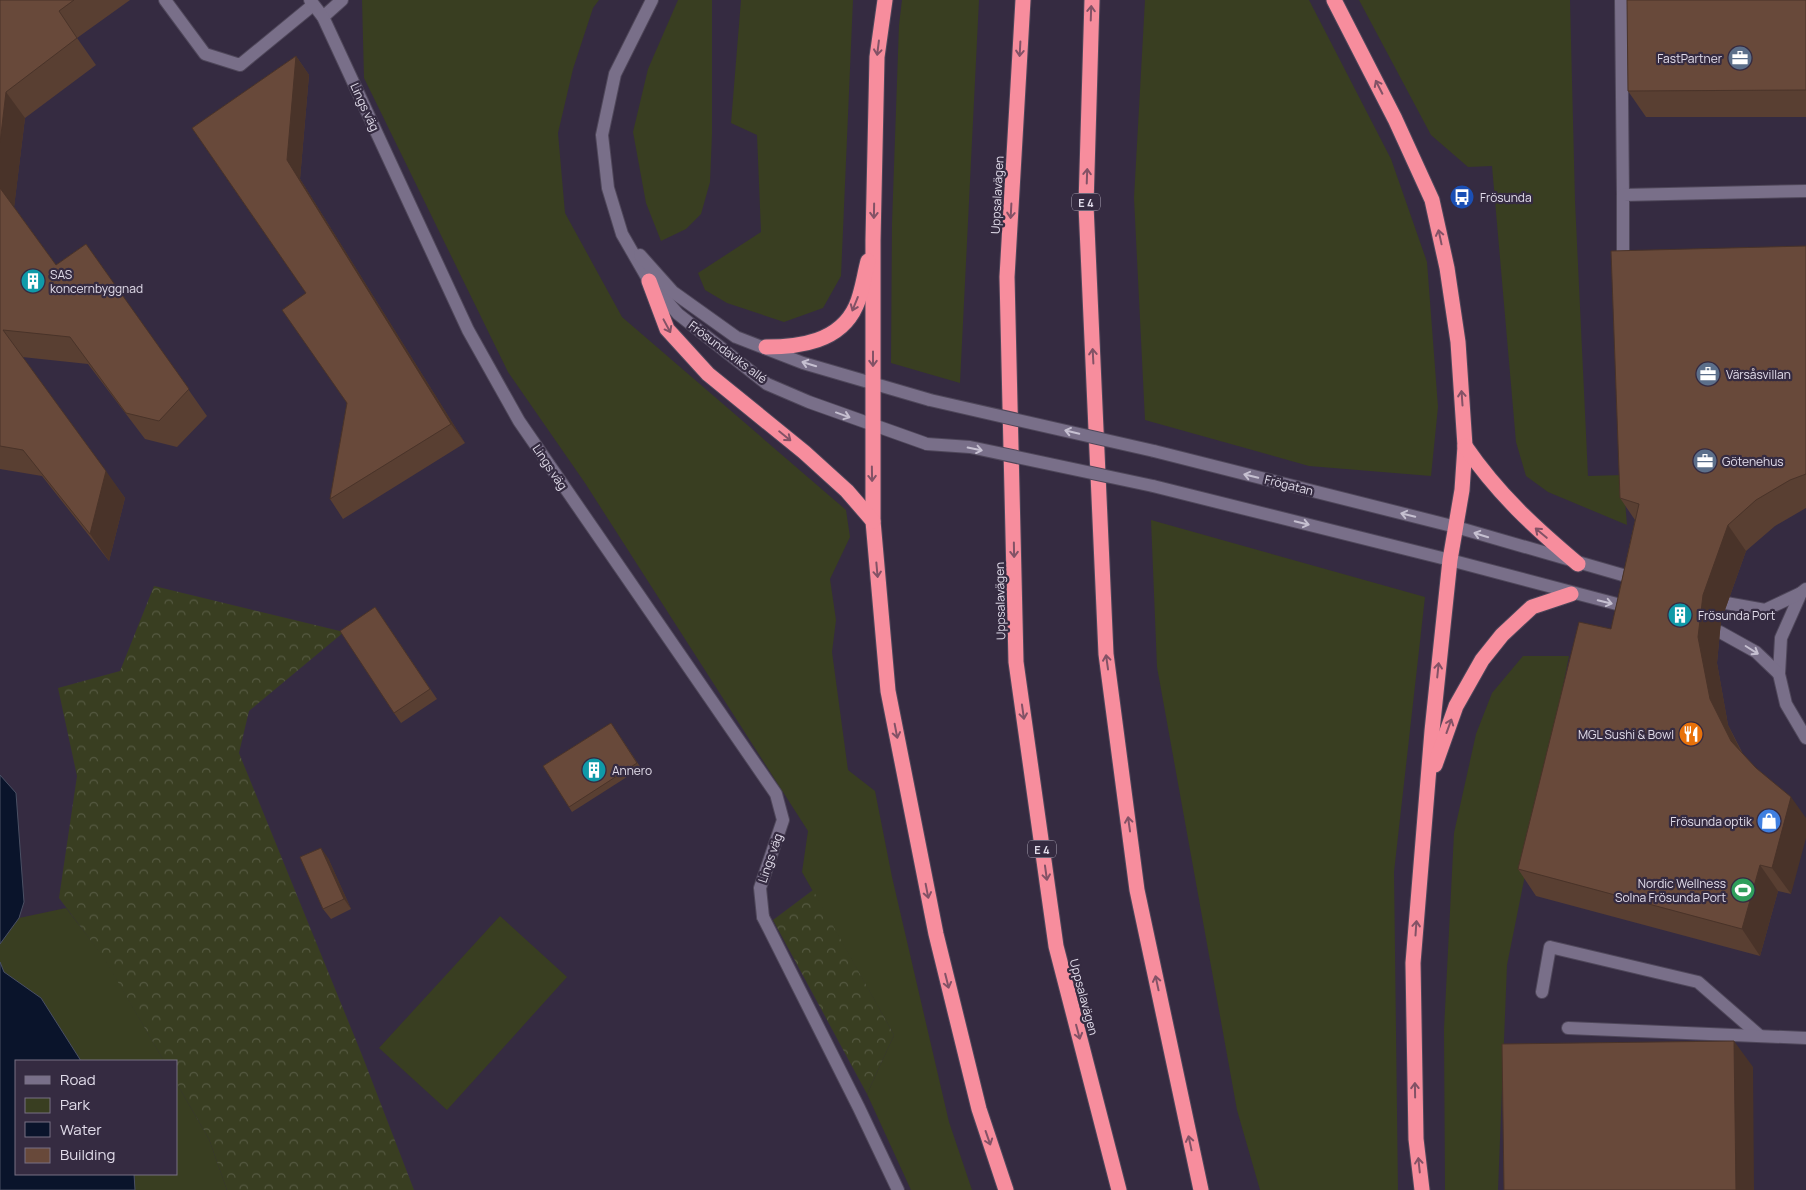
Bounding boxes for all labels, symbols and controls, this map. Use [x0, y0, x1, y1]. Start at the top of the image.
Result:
one-way arrow [1087, 6, 1096, 22]
one-way arrow [873, 40, 883, 56]
one-way arrow [1016, 40, 1025, 56]
office icon: FastPartner [1727, 45, 1753, 71]
place label: FastPartner [1657, 50, 1723, 67]
street label: Lings väg [346, 80, 384, 134]
one-way arrow [1374, 80, 1383, 95]
street label: Uppsalavägen [986, 155, 1008, 235]
one-way arrow [1082, 168, 1092, 184]
bus stop icon: Frösunda [1449, 184, 1475, 210]
place label: Frösunda [1480, 189, 1532, 206]
road number: E 4 [1072, 193, 1100, 210]
one-way arrow [869, 202, 878, 218]
one-way arrow [1006, 203, 1015, 219]
one-way arrow [1435, 229, 1444, 245]
place label: SAS koncernbyggnad [50, 266, 143, 297]
building icon: SAS koncernbyggnad [20, 268, 46, 294]
one-way arrow [850, 296, 859, 311]
street label: Frösundaviks allé [685, 317, 771, 387]
one-way arrow [663, 318, 672, 333]
one-way arrow [1088, 348, 1097, 364]
one-way arrow [868, 350, 878, 367]
one-way arrow [801, 359, 817, 369]
office icon: Värsåsvillan [1695, 361, 1721, 387]
place label: Värsåsvillan [1726, 366, 1791, 383]
one-way arrow [1457, 390, 1466, 406]
one-way arrow [835, 411, 850, 420]
one-way arrow [1065, 427, 1081, 436]
one-way arrow [778, 431, 791, 442]
street label: Lings väg [529, 441, 571, 493]
one-way arrow [967, 444, 983, 454]
office icon: Götenehus [1692, 448, 1718, 474]
place label: Götenehus [1722, 453, 1784, 470]
one-way arrow [867, 465, 877, 481]
one-way arrow [1243, 470, 1259, 480]
street label: Frögatan [1263, 471, 1315, 499]
one-way arrow [1401, 510, 1417, 519]
one-way arrow [1293, 519, 1309, 528]
one-way arrow [1535, 527, 1548, 538]
one-way arrow [1473, 530, 1489, 540]
one-way arrow [1009, 542, 1018, 558]
one-way arrow [872, 562, 882, 578]
street label: Uppsalavägen [991, 562, 1009, 640]
one-way arrow [1597, 598, 1613, 607]
building icon: Frösunda Port [1667, 602, 1693, 628]
place label: Frösunda Port [1698, 607, 1776, 624]
one-way arrow [1745, 645, 1759, 655]
one-way arrow [1102, 655, 1112, 671]
one-way arrow [1433, 662, 1443, 678]
one-way arrow [1018, 704, 1028, 720]
one-way arrow [1445, 718, 1454, 734]
restaurant icon: MGL Sushi & Bowl [1678, 721, 1704, 747]
one-way arrow [892, 723, 901, 739]
place label: MGL Sushi & Bowl [1578, 726, 1674, 743]
building icon: Annero [581, 757, 607, 783]
place label: Annero [612, 762, 652, 779]
shop icon: Frösunda optik [1756, 808, 1782, 834]
place label: Frösunda optik [1670, 813, 1753, 830]
one-way arrow [1123, 816, 1133, 832]
street label: Lings väg [754, 831, 786, 885]
road number: E 4 [1028, 841, 1056, 858]
one-way arrow [1041, 865, 1051, 881]
place label: Nordic Wellness Solna Frösunda Port [1615, 875, 1726, 906]
sports icon: Nordic Wellness Solna Frösunda Port [1730, 877, 1756, 903]
one-way arrow [923, 882, 932, 898]
one-way arrow [1411, 920, 1421, 936]
street label: Uppsalavägen [1066, 957, 1102, 1037]
one-way arrow [943, 973, 952, 989]
one-way arrow [1152, 976, 1161, 992]
one-way arrow [1074, 1023, 1083, 1039]
legend [15, 1060, 178, 1175]
text: Road [60, 1069, 96, 1090]
one-way arrow [1410, 1083, 1420, 1099]
text: Park [60, 1094, 90, 1115]
text: Water [60, 1119, 102, 1140]
one-way arrow [984, 1130, 994, 1146]
one-way arrow [1184, 1135, 1194, 1151]
text: Building [60, 1144, 115, 1165]
one-way arrow [1414, 1157, 1424, 1173]

